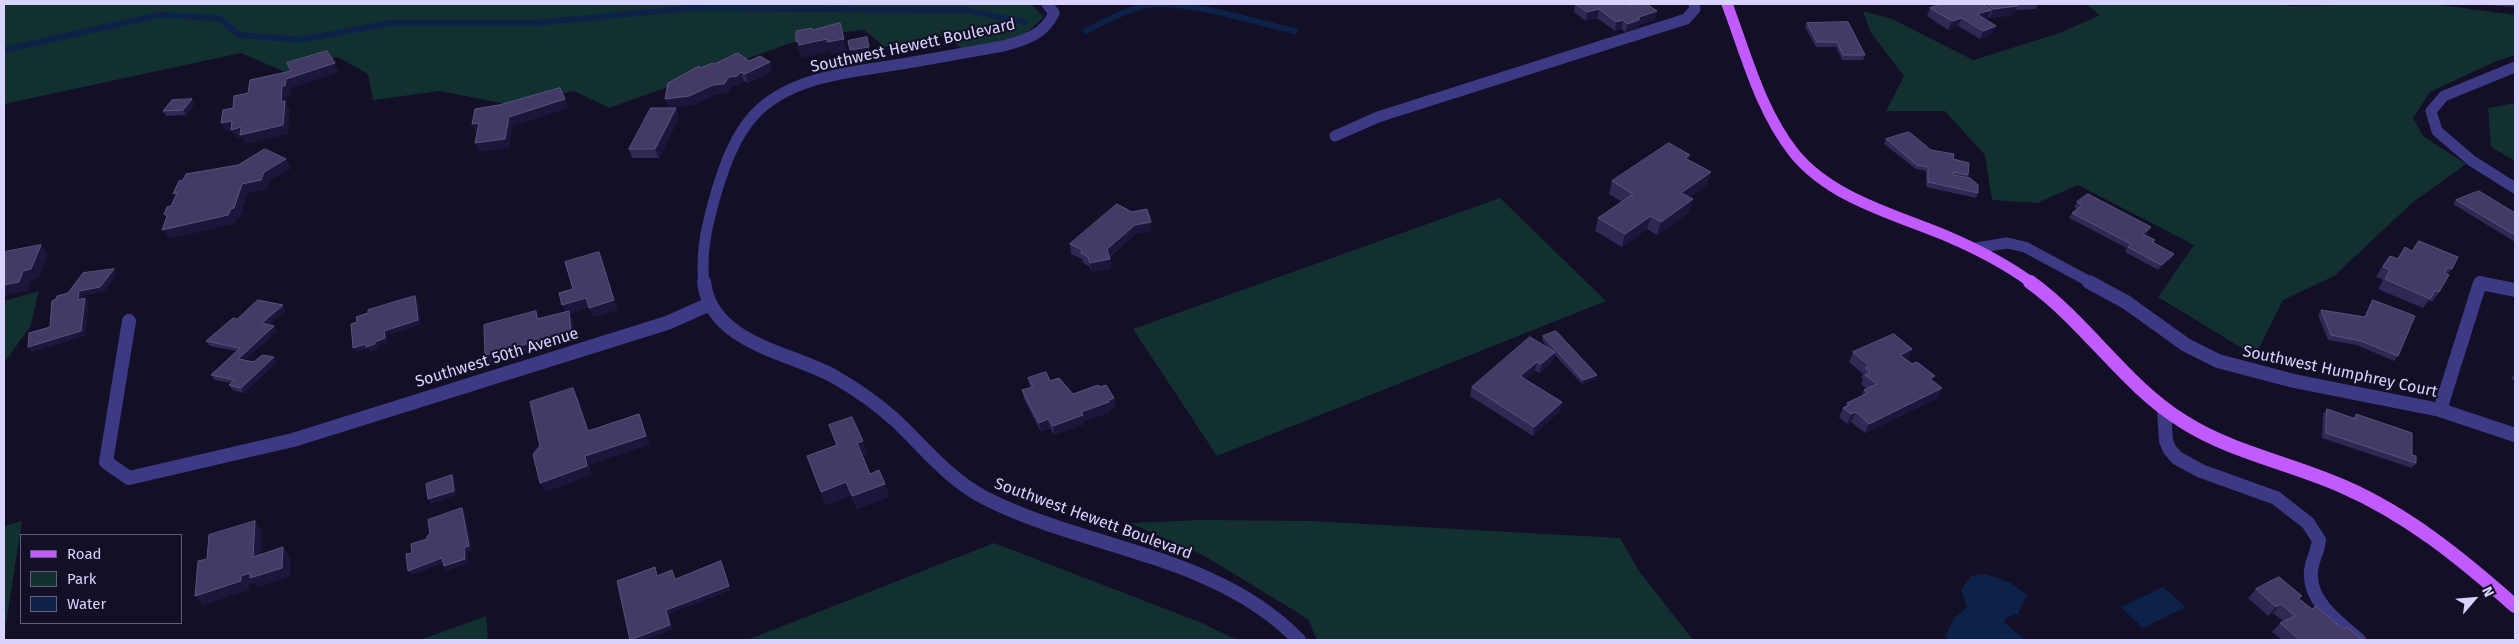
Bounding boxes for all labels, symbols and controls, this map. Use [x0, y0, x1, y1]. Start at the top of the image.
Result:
street label: Southwest Hewett Boulevard [809, 15, 1017, 77]
street label: Southwest 50th Avenue [413, 324, 581, 392]
street label: Southwest Humphrey Court [2241, 342, 2439, 402]
street label: Southwest Hewett Boulevard [992, 474, 1194, 564]
legend [20, 534, 182, 624]
text: Road [67, 545, 102, 563]
text: Park [67, 570, 97, 588]
north arrow [2449, 574, 2499, 624]
text: N [2478, 584, 2497, 600]
text: Water [67, 595, 106, 613]

